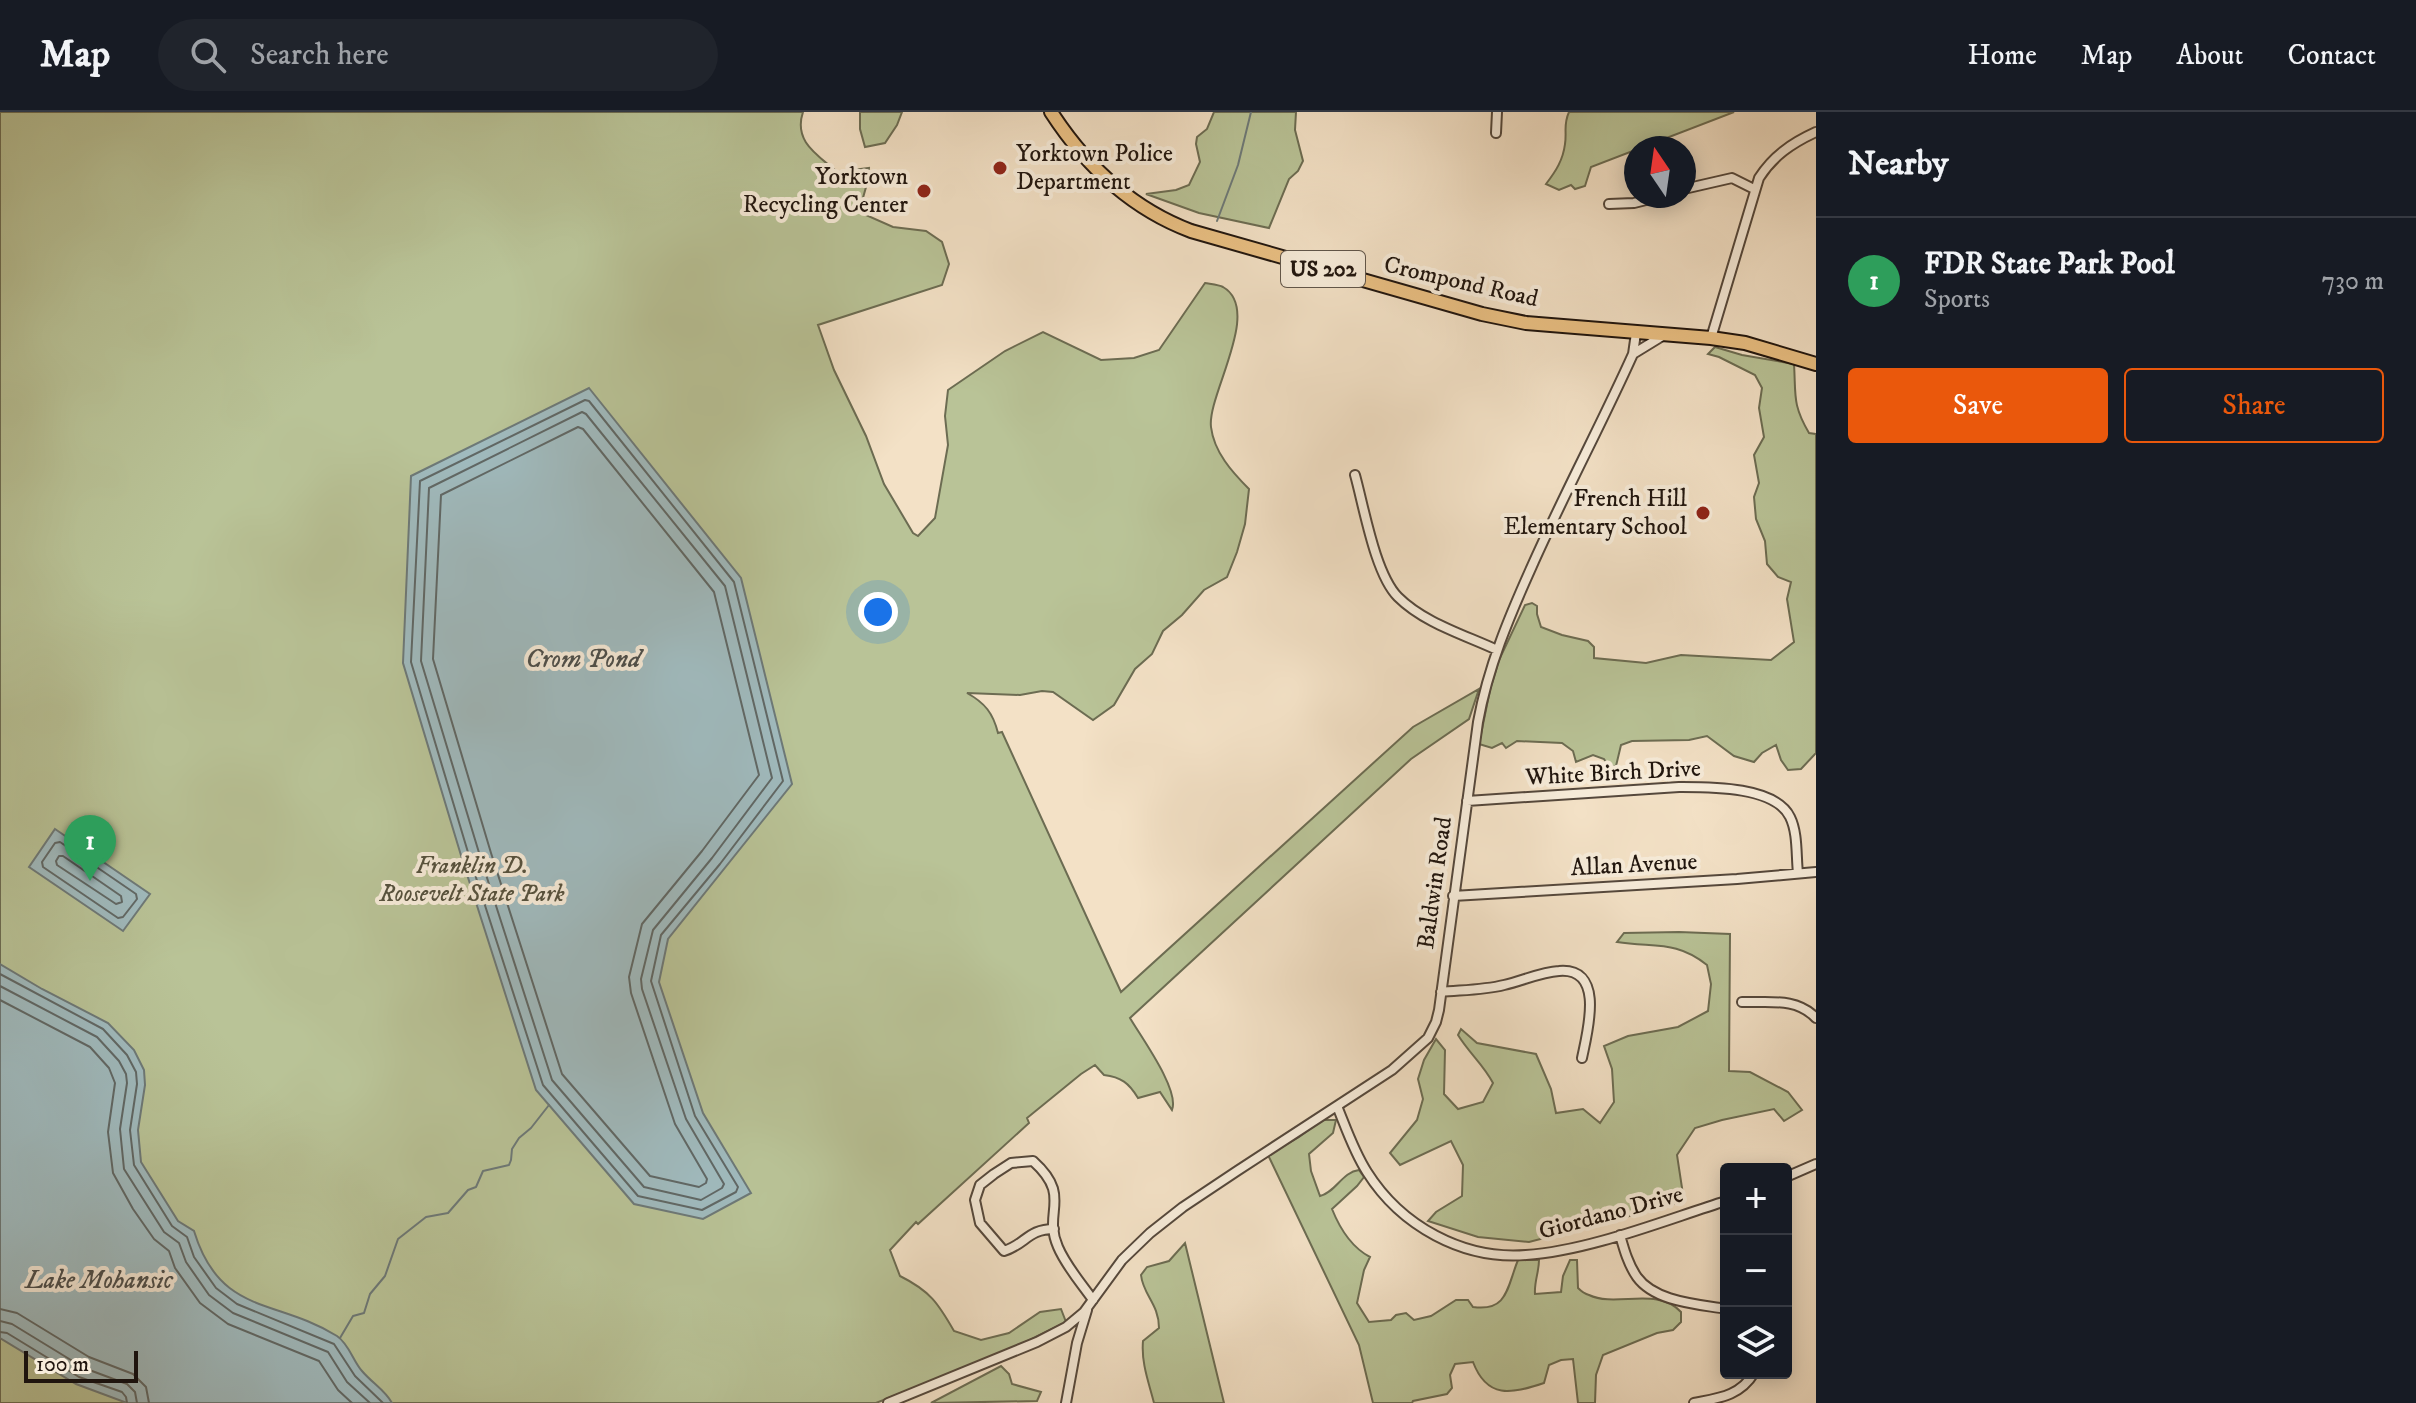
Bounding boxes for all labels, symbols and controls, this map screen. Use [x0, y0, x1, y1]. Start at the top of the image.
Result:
search box [158, 19, 718, 91]
text: Map [40, 31, 110, 79]
icon: search [186, 33, 230, 77]
text: Search here [250, 37, 389, 74]
text: Home [1968, 38, 2037, 73]
text: Map [2081, 38, 2132, 73]
text: About [2176, 38, 2243, 73]
text: Contact [2287, 38, 2376, 73]
north arrow [1624, 136, 1696, 208]
place label: Yorktown Police Department [1016, 139, 1173, 197]
text: Nearby [1848, 143, 1949, 185]
marker: Yorktown Police Department [991, 159, 1009, 177]
place label: Yorktown Recycling Center [743, 162, 908, 220]
marker: Yorktown Recycling Center [915, 182, 933, 200]
text: FDR State Park Pool [1924, 246, 2175, 283]
street label: Crompond Road [1381, 250, 1541, 314]
road number: US 202 [1281, 251, 1365, 287]
text: 1 [1869, 265, 1879, 298]
text: 730 m [2322, 265, 2384, 298]
text: Sports [1924, 283, 1990, 316]
button: Save [1848, 368, 2108, 443]
button: Share [2124, 368, 2384, 443]
place label: French Hill Elementary School [1503, 484, 1688, 542]
marker: French Hill Elementary School [1694, 504, 1712, 522]
your location [858, 592, 898, 632]
water label: Crom Pond [526, 643, 644, 676]
street label: White Birch Drive [1523, 753, 1702, 793]
pin: 1 [64, 815, 116, 881]
street label: Baldwin Road [1411, 815, 1459, 951]
street label: Allan Avenue [1570, 847, 1698, 883]
park label: Franklin D. Roosevelt State Park [378, 851, 565, 909]
map controls [1720, 1163, 1792, 1379]
button: + [1720, 1163, 1792, 1235]
street label: Giordano Drive [1535, 1179, 1687, 1247]
button: − [1720, 1235, 1792, 1307]
water label: Lake Mohansic [23, 1264, 174, 1297]
button: layers [1720, 1307, 1792, 1379]
scale bar [24, 1347, 138, 1383]
text: 100 m [36, 1351, 89, 1378]

